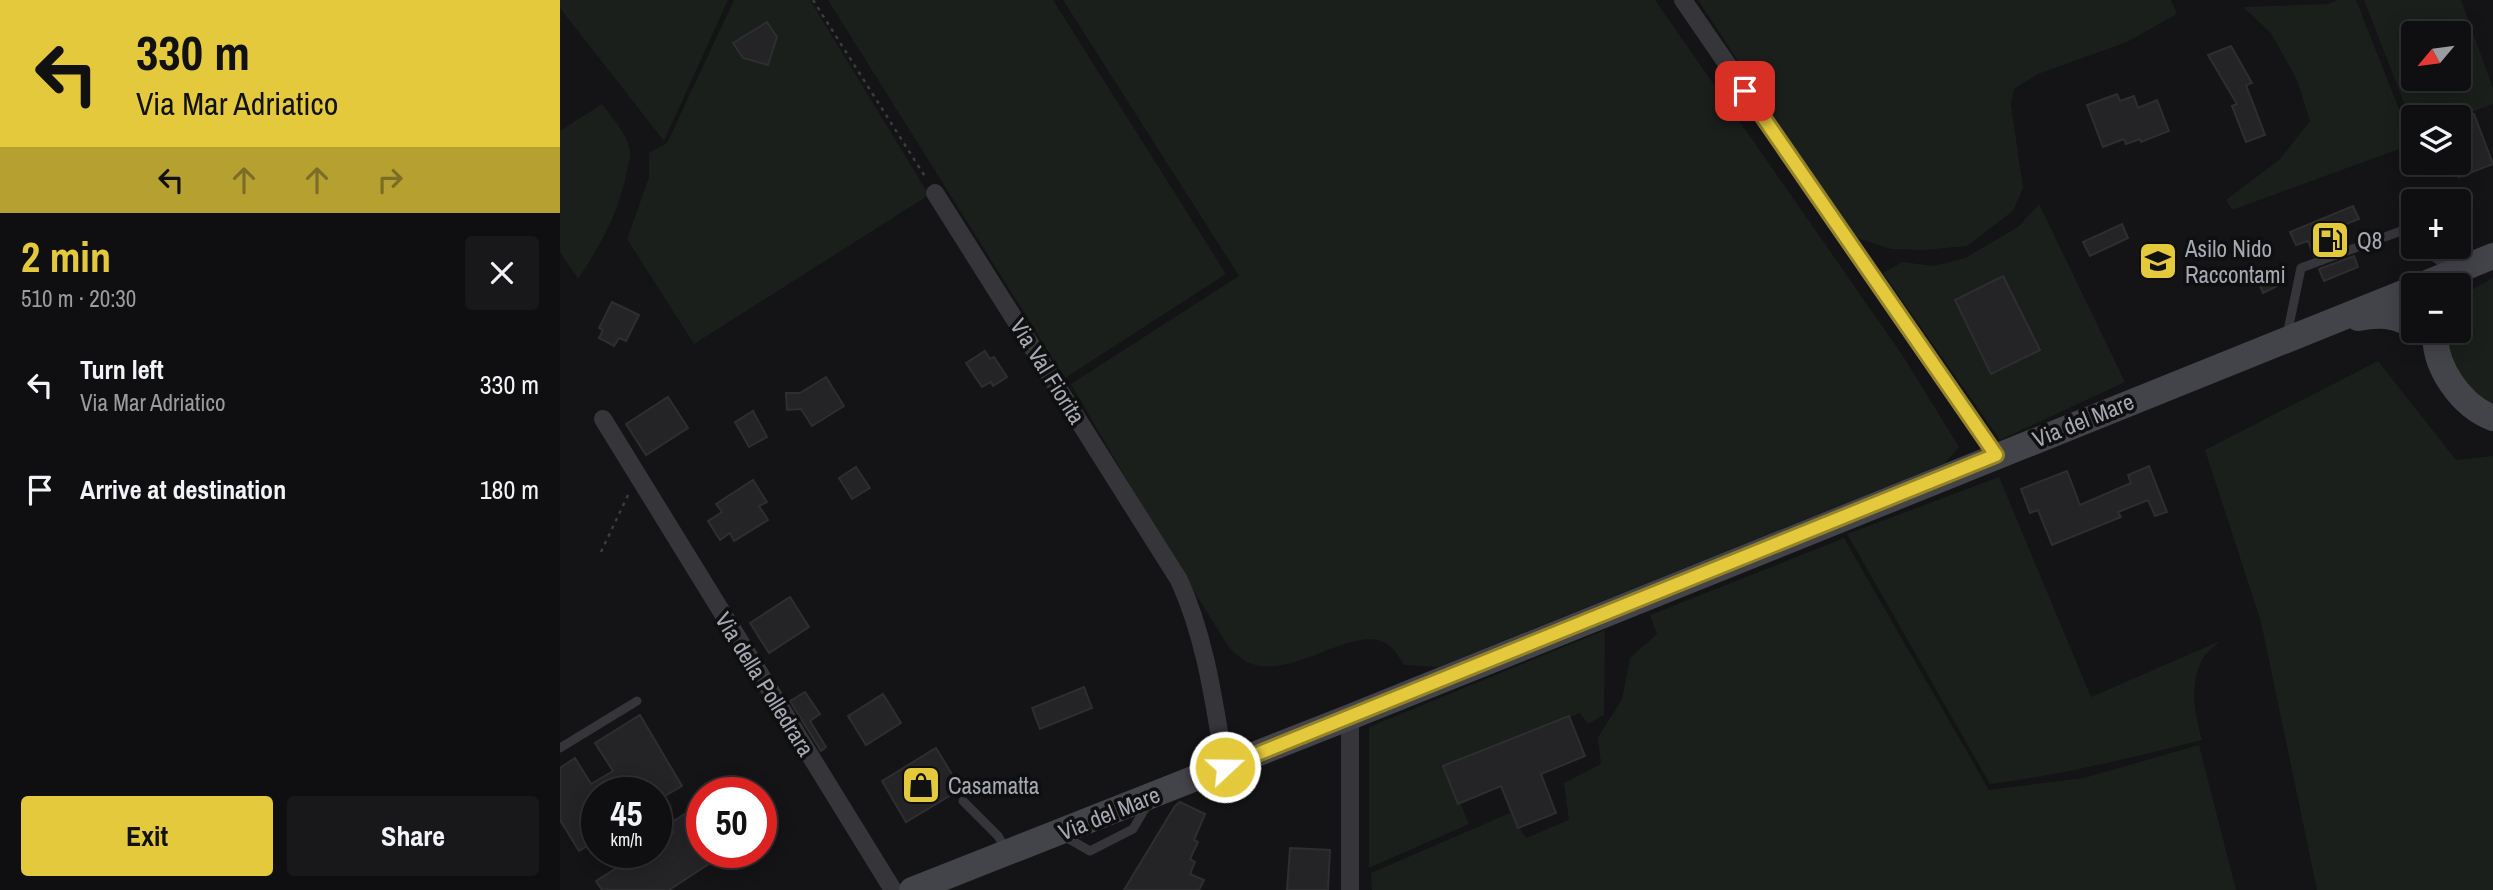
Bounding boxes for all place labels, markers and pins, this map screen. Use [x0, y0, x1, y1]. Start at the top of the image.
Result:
pin [1715, 61, 1775, 121]
fuel station icon: Q8 [2309, 219, 2351, 261]
place label: Q8 [2357, 225, 2382, 256]
place label: Asilo Nido Raccontami [2184, 233, 2286, 290]
school or university icon: Asilo Nido Raccontami [2137, 240, 2179, 282]
shop icon: Casamatta [900, 764, 942, 806]
place label: Casamatta [948, 770, 1040, 801]

